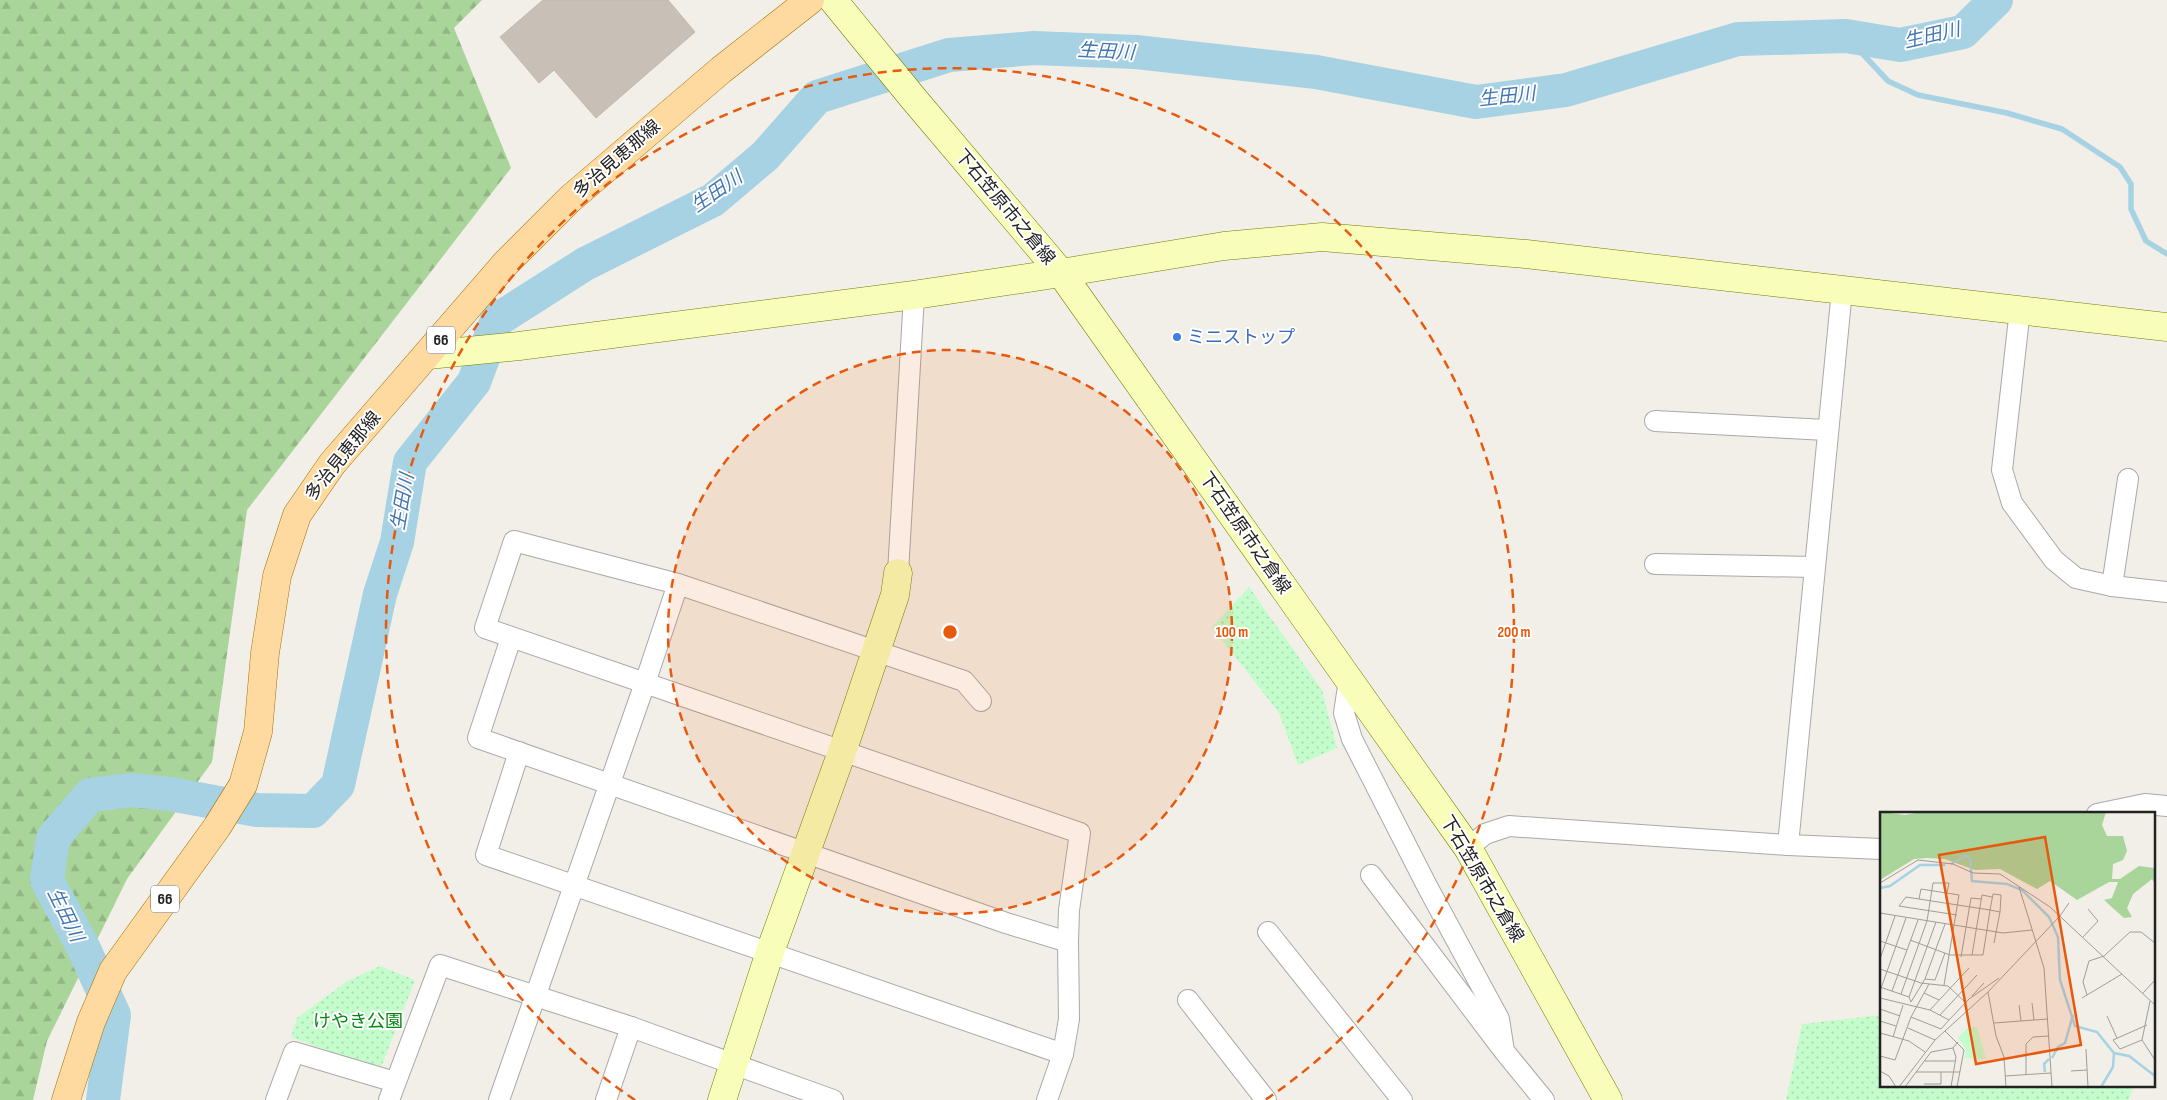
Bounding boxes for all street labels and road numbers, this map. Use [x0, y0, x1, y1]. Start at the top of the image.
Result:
street label: 多治見恵那線 [569, 116, 665, 202]
street label: 下石笠原市之倉線 [951, 145, 1059, 269]
road number: 66 [427, 326, 455, 354]
street label: 多治見恵那線 [301, 407, 385, 505]
street label: 下石笠原市之倉線 [1195, 468, 1295, 598]
street label: 下石笠原市之倉線 [1436, 812, 1528, 946]
road number: 66 [151, 886, 179, 912]

